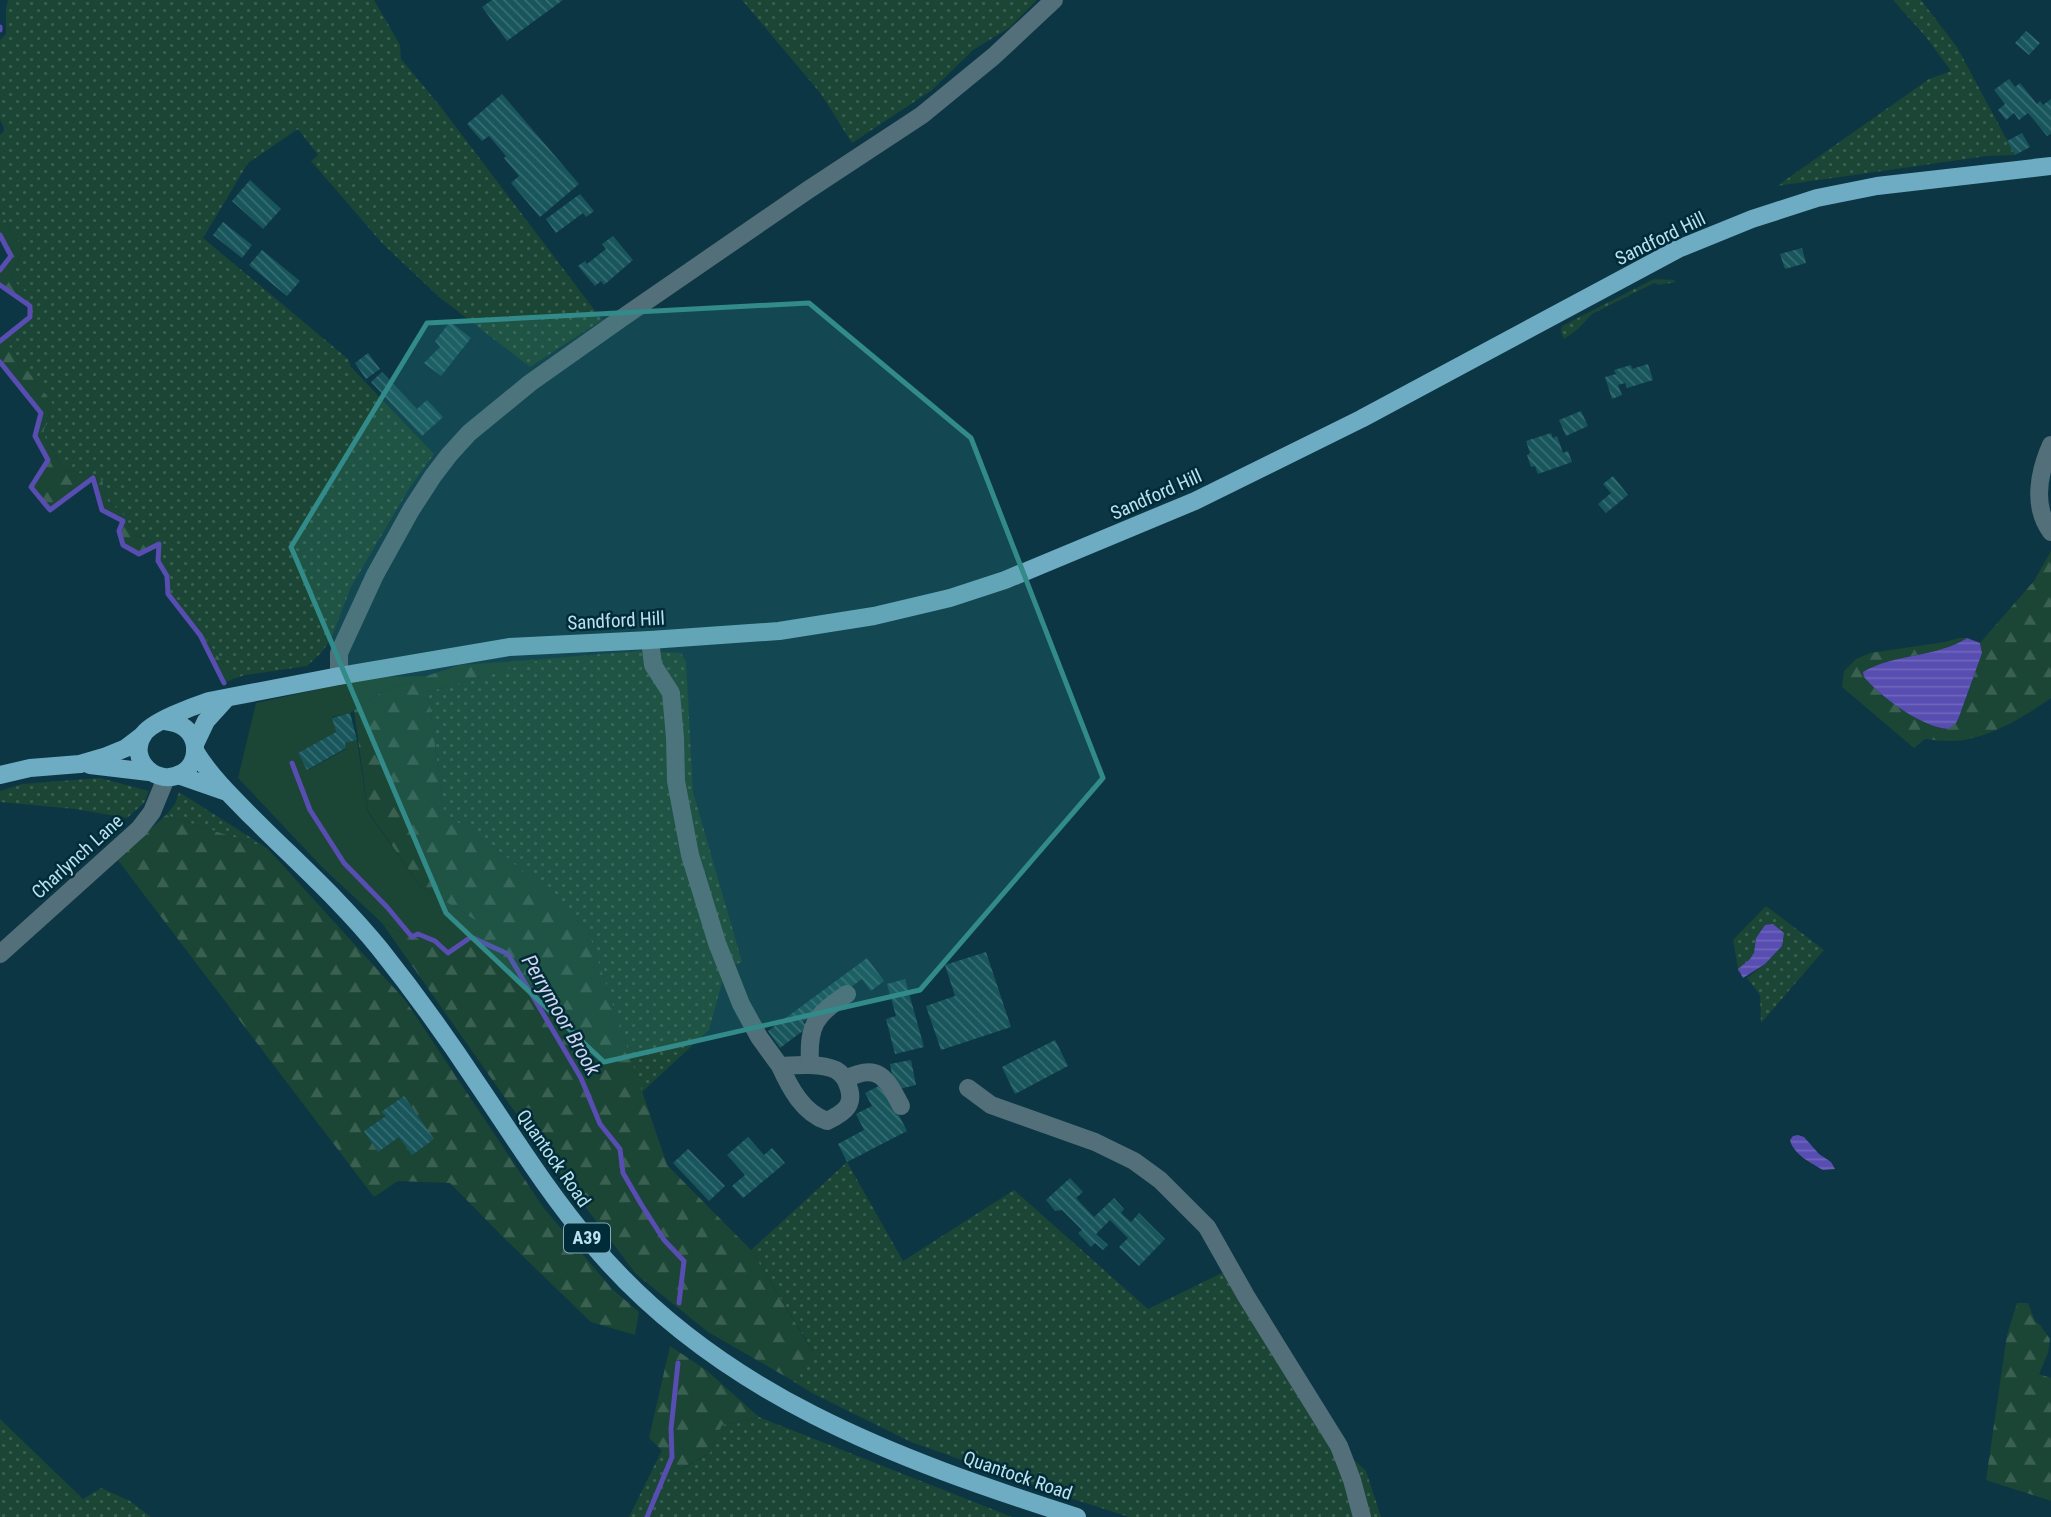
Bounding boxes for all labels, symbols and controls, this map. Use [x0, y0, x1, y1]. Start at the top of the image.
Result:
street label: Sandford Hill [1611, 207, 1709, 270]
street label: Sandford Hill [1107, 464, 1205, 525]
street label: Sandford Hill [567, 606, 665, 635]
street label: Charlynch Lane [27, 809, 128, 903]
water label: Perrymoor Brook [517, 950, 606, 1080]
street label: Quantock Road [512, 1105, 596, 1211]
road number: A39 [564, 1224, 610, 1252]
street label: Quantock Road [960, 1446, 1075, 1505]

